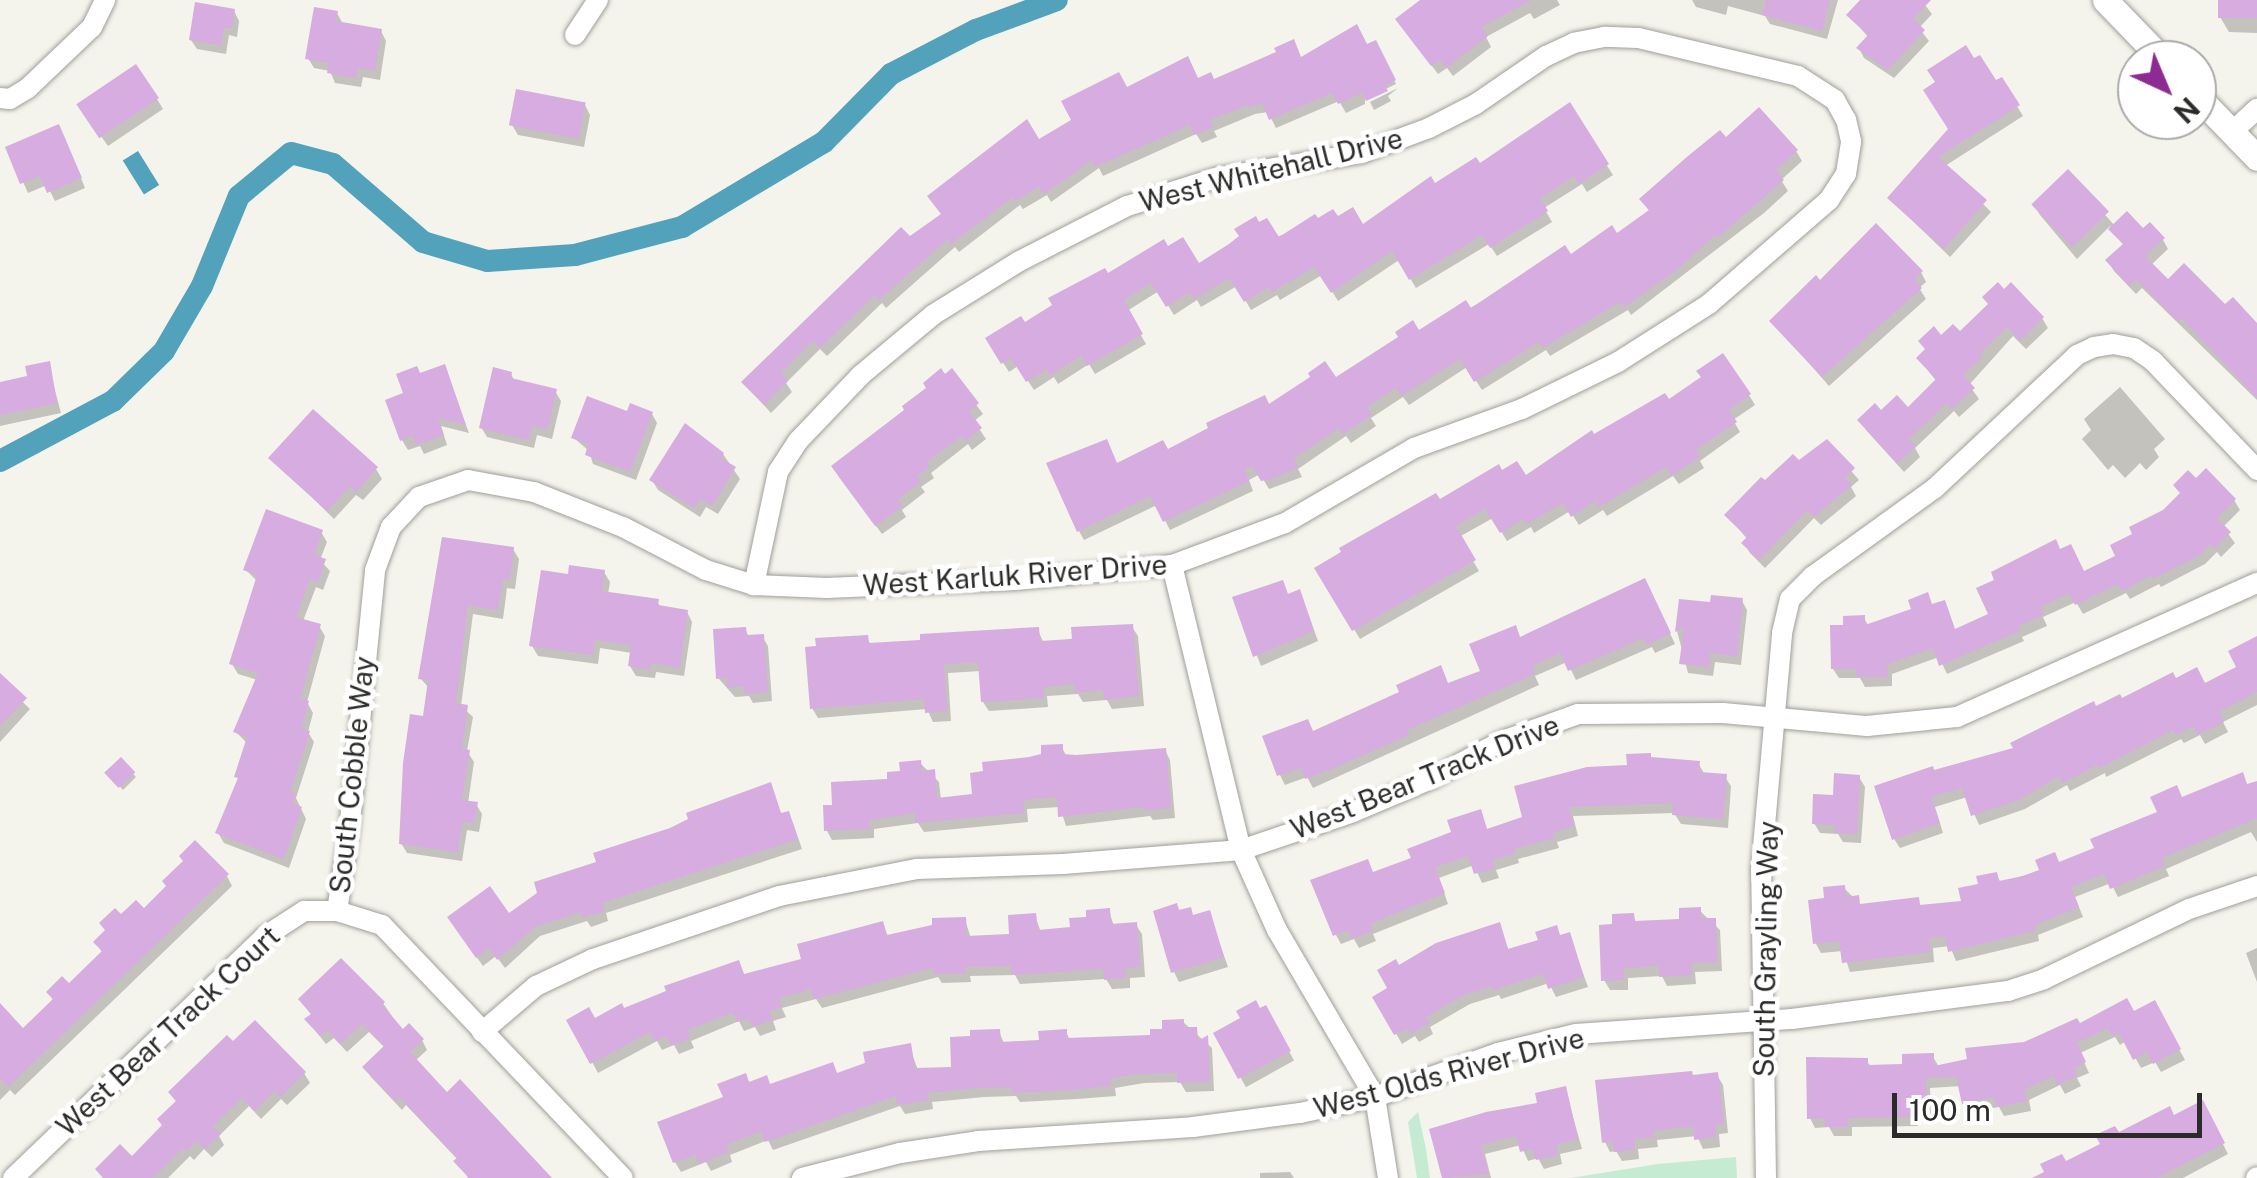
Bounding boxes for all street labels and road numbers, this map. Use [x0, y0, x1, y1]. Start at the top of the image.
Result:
street label: West Whitehall Drive [1136, 121, 1406, 219]
street label: West Karluk River Drive [862, 548, 1168, 602]
street label: South Cobble Way [323, 654, 381, 896]
street label: West Bear Track Drive [1286, 708, 1564, 846]
street label: South Grayling Way [1747, 820, 1785, 1078]
street label: West Bear Track Court [50, 919, 286, 1143]
street label: West Olds River Drive [1310, 1021, 1588, 1125]

